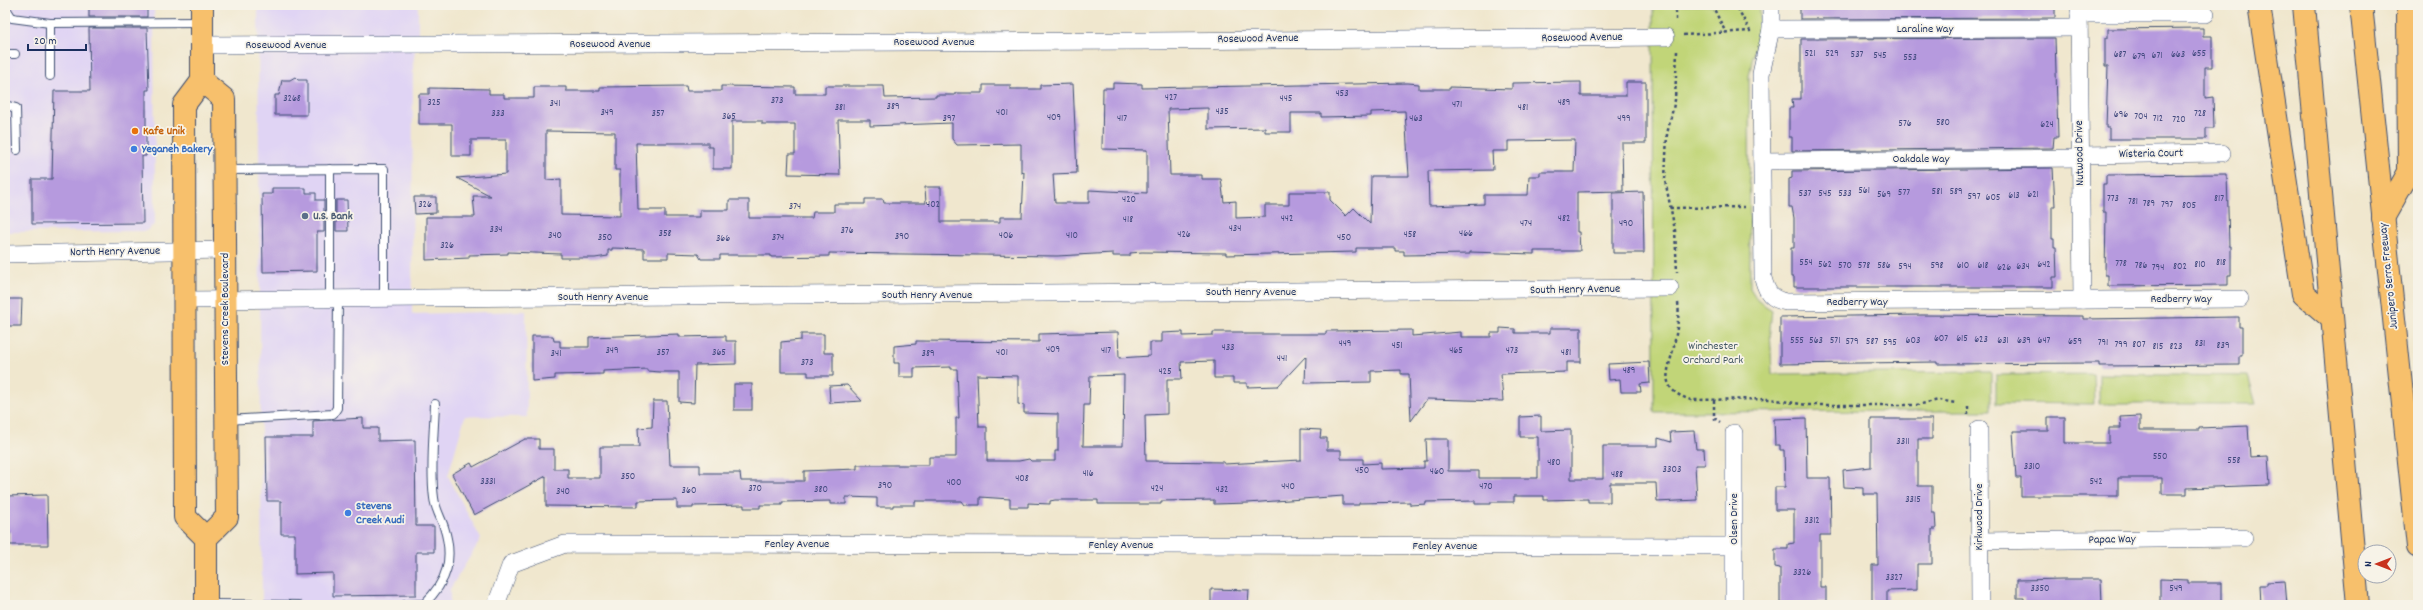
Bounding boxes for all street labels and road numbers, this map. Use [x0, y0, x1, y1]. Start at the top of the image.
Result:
street label: Laraline Way [1897, 21, 1954, 38]
street label: Rosewood Avenue [1541, 29, 1623, 47]
street label: Rosewood Avenue [1217, 30, 1299, 48]
street label: Rosewood Avenue [893, 34, 975, 51]
street label: Rosewood Avenue [569, 36, 651, 53]
street label: Rosewood Avenue [245, 37, 327, 54]
street label: Nutwood Drive [2071, 120, 2089, 186]
street label: Wisteria Court [2119, 145, 2184, 163]
street label: Oakdale Way [1893, 151, 1951, 168]
street label: Junipero Serra Freeway [2375, 221, 2403, 330]
street label: North Henry Avenue [70, 243, 160, 261]
street label: Stevens Creek Boulevard [217, 253, 234, 365]
street label: South Henry Avenue [1530, 281, 1620, 299]
street label: South Henry Avenue [1206, 284, 1296, 301]
street label: South Henry Avenue [882, 287, 972, 304]
street label: South Henry Avenue [558, 289, 648, 306]
street label: Redberry Way [2150, 291, 2213, 308]
street label: Redberry Way [1826, 294, 1889, 311]
street label: Kirkwood Drive [1971, 483, 1988, 551]
street label: Olsen Drive [1726, 493, 1743, 545]
street label: Papac Way [2088, 531, 2137, 549]
street label: Fenley Avenue [765, 536, 829, 553]
street label: Fenley Avenue [1089, 537, 1153, 554]
street label: Fenley Avenue [1413, 538, 1477, 555]

